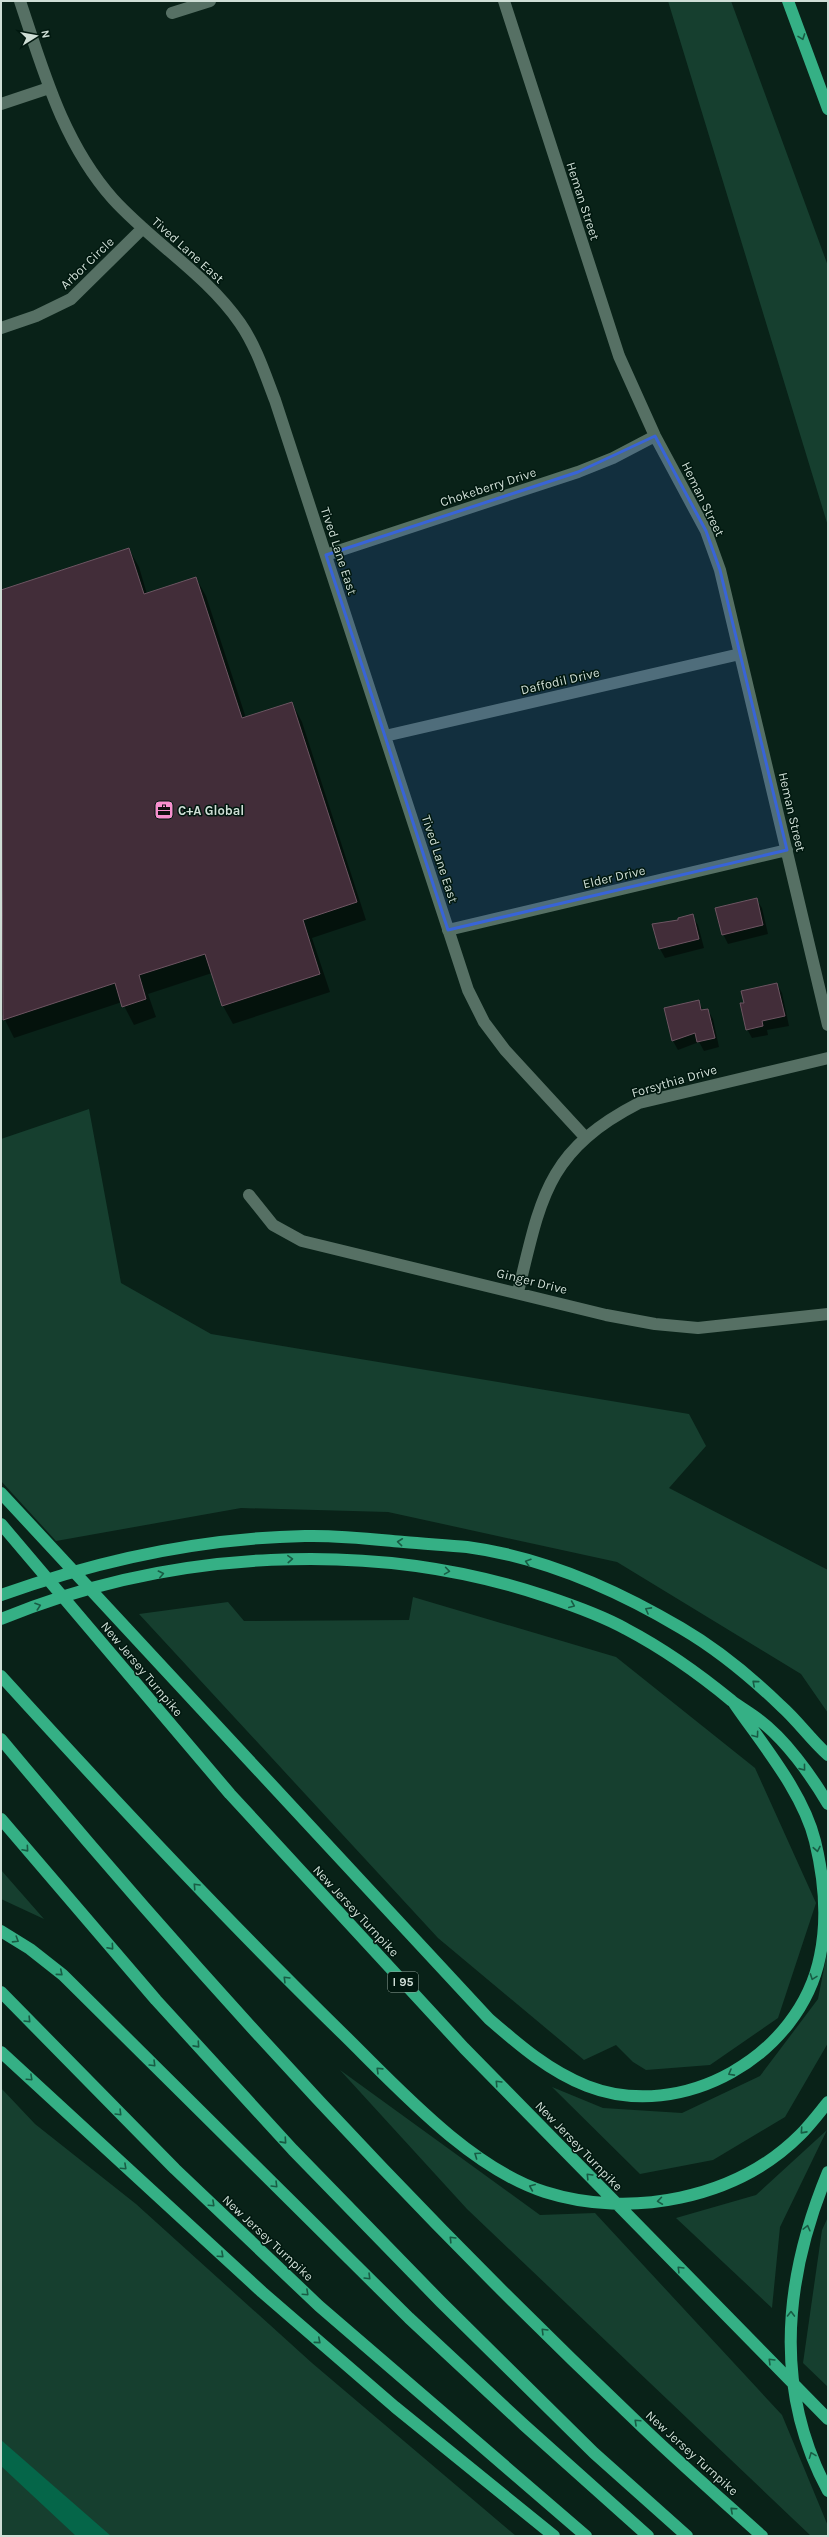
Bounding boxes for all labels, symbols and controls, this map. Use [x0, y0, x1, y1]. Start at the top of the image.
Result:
north arrow [16, 16, 56, 56]
text: N [38, 29, 52, 39]
one-way arrow [798, 34, 806, 41]
street label: Heman Street [563, 160, 603, 242]
street label: Tived Lane East [149, 214, 227, 286]
street label: Arbor Circle [57, 234, 117, 292]
street label: Heman Street [678, 459, 728, 539]
street label: Chokeberry Drive [438, 464, 538, 510]
street label: Tived Lane East [318, 505, 360, 597]
street label: Daffodil Drive [519, 665, 601, 697]
street label: Heman Street [776, 771, 808, 853]
office icon: C+A Global [153, 799, 175, 821]
place label: C+A Global [178, 803, 244, 818]
street label: Tived Lane East [419, 813, 461, 905]
street label: Elder Drive [581, 862, 647, 891]
street label: Forsythia Drive [630, 1062, 719, 1100]
street label: Ginger Drive [495, 1265, 569, 1297]
one-way arrow [397, 1537, 403, 1546]
one-way arrow [287, 1555, 293, 1563]
one-way arrow [525, 1558, 532, 1567]
one-way arrow [444, 1566, 450, 1574]
one-way arrow [158, 1570, 164, 1578]
one-way arrow [569, 1601, 576, 1609]
one-way arrow [34, 1603, 41, 1611]
one-way arrow [645, 1607, 652, 1614]
street label: New Jersey Turnpike [98, 1619, 186, 1720]
one-way arrow [753, 1681, 760, 1688]
one-way arrow [751, 1730, 758, 1737]
one-way arrow [798, 1763, 805, 1770]
one-way arrow [22, 1844, 29, 1851]
one-way arrow [812, 1846, 820, 1852]
street label: New Jersey Turnpike [310, 1862, 402, 1960]
one-way arrow [194, 1883, 201, 1890]
one-way arrow [12, 1935, 19, 1942]
one-way arrow [107, 1942, 114, 1950]
one-way arrow [56, 1969, 63, 1976]
road number: I 95 [388, 1972, 418, 1992]
one-way arrow [809, 1973, 818, 1980]
one-way arrow [283, 1976, 291, 1984]
one-way arrow [23, 2015, 31, 2023]
one-way arrow [192, 2040, 199, 2047]
one-way arrow [148, 2059, 156, 2067]
one-way arrow [376, 2067, 384, 2075]
one-way arrow [728, 2069, 735, 2076]
one-way arrow [25, 2073, 33, 2081]
one-way arrow [495, 2080, 503, 2088]
street label: New Jersey Turnpike [532, 2098, 626, 2194]
one-way arrow [114, 2108, 122, 2116]
one-way arrow [800, 2127, 807, 2134]
one-way arrow [280, 2136, 287, 2144]
one-way arrow [474, 2152, 481, 2160]
one-way arrow [120, 2162, 127, 2169]
one-way arrow [586, 2173, 593, 2181]
one-way arrow [270, 2181, 278, 2188]
one-way arrow [529, 2183, 536, 2191]
street label: New Jersey Turnpike [219, 2192, 317, 2284]
one-way arrow [656, 2196, 663, 2205]
one-way arrow [207, 2199, 214, 2206]
one-way arrow [803, 2225, 811, 2231]
one-way arrow [449, 2236, 457, 2244]
one-way arrow [216, 2250, 223, 2257]
one-way arrow [677, 2266, 684, 2274]
one-way arrow [363, 2272, 371, 2280]
one-way arrow [301, 2289, 309, 2296]
one-way arrow [786, 2311, 795, 2317]
one-way arrow [541, 2328, 549, 2336]
one-way arrow [313, 2336, 321, 2343]
one-way arrow [768, 2358, 776, 2366]
street label: New Jersey Turnpike [643, 2408, 741, 2499]
one-way arrow [634, 2419, 642, 2427]
one-way arrow [809, 2452, 817, 2459]
one-way arrow [730, 2507, 738, 2514]

